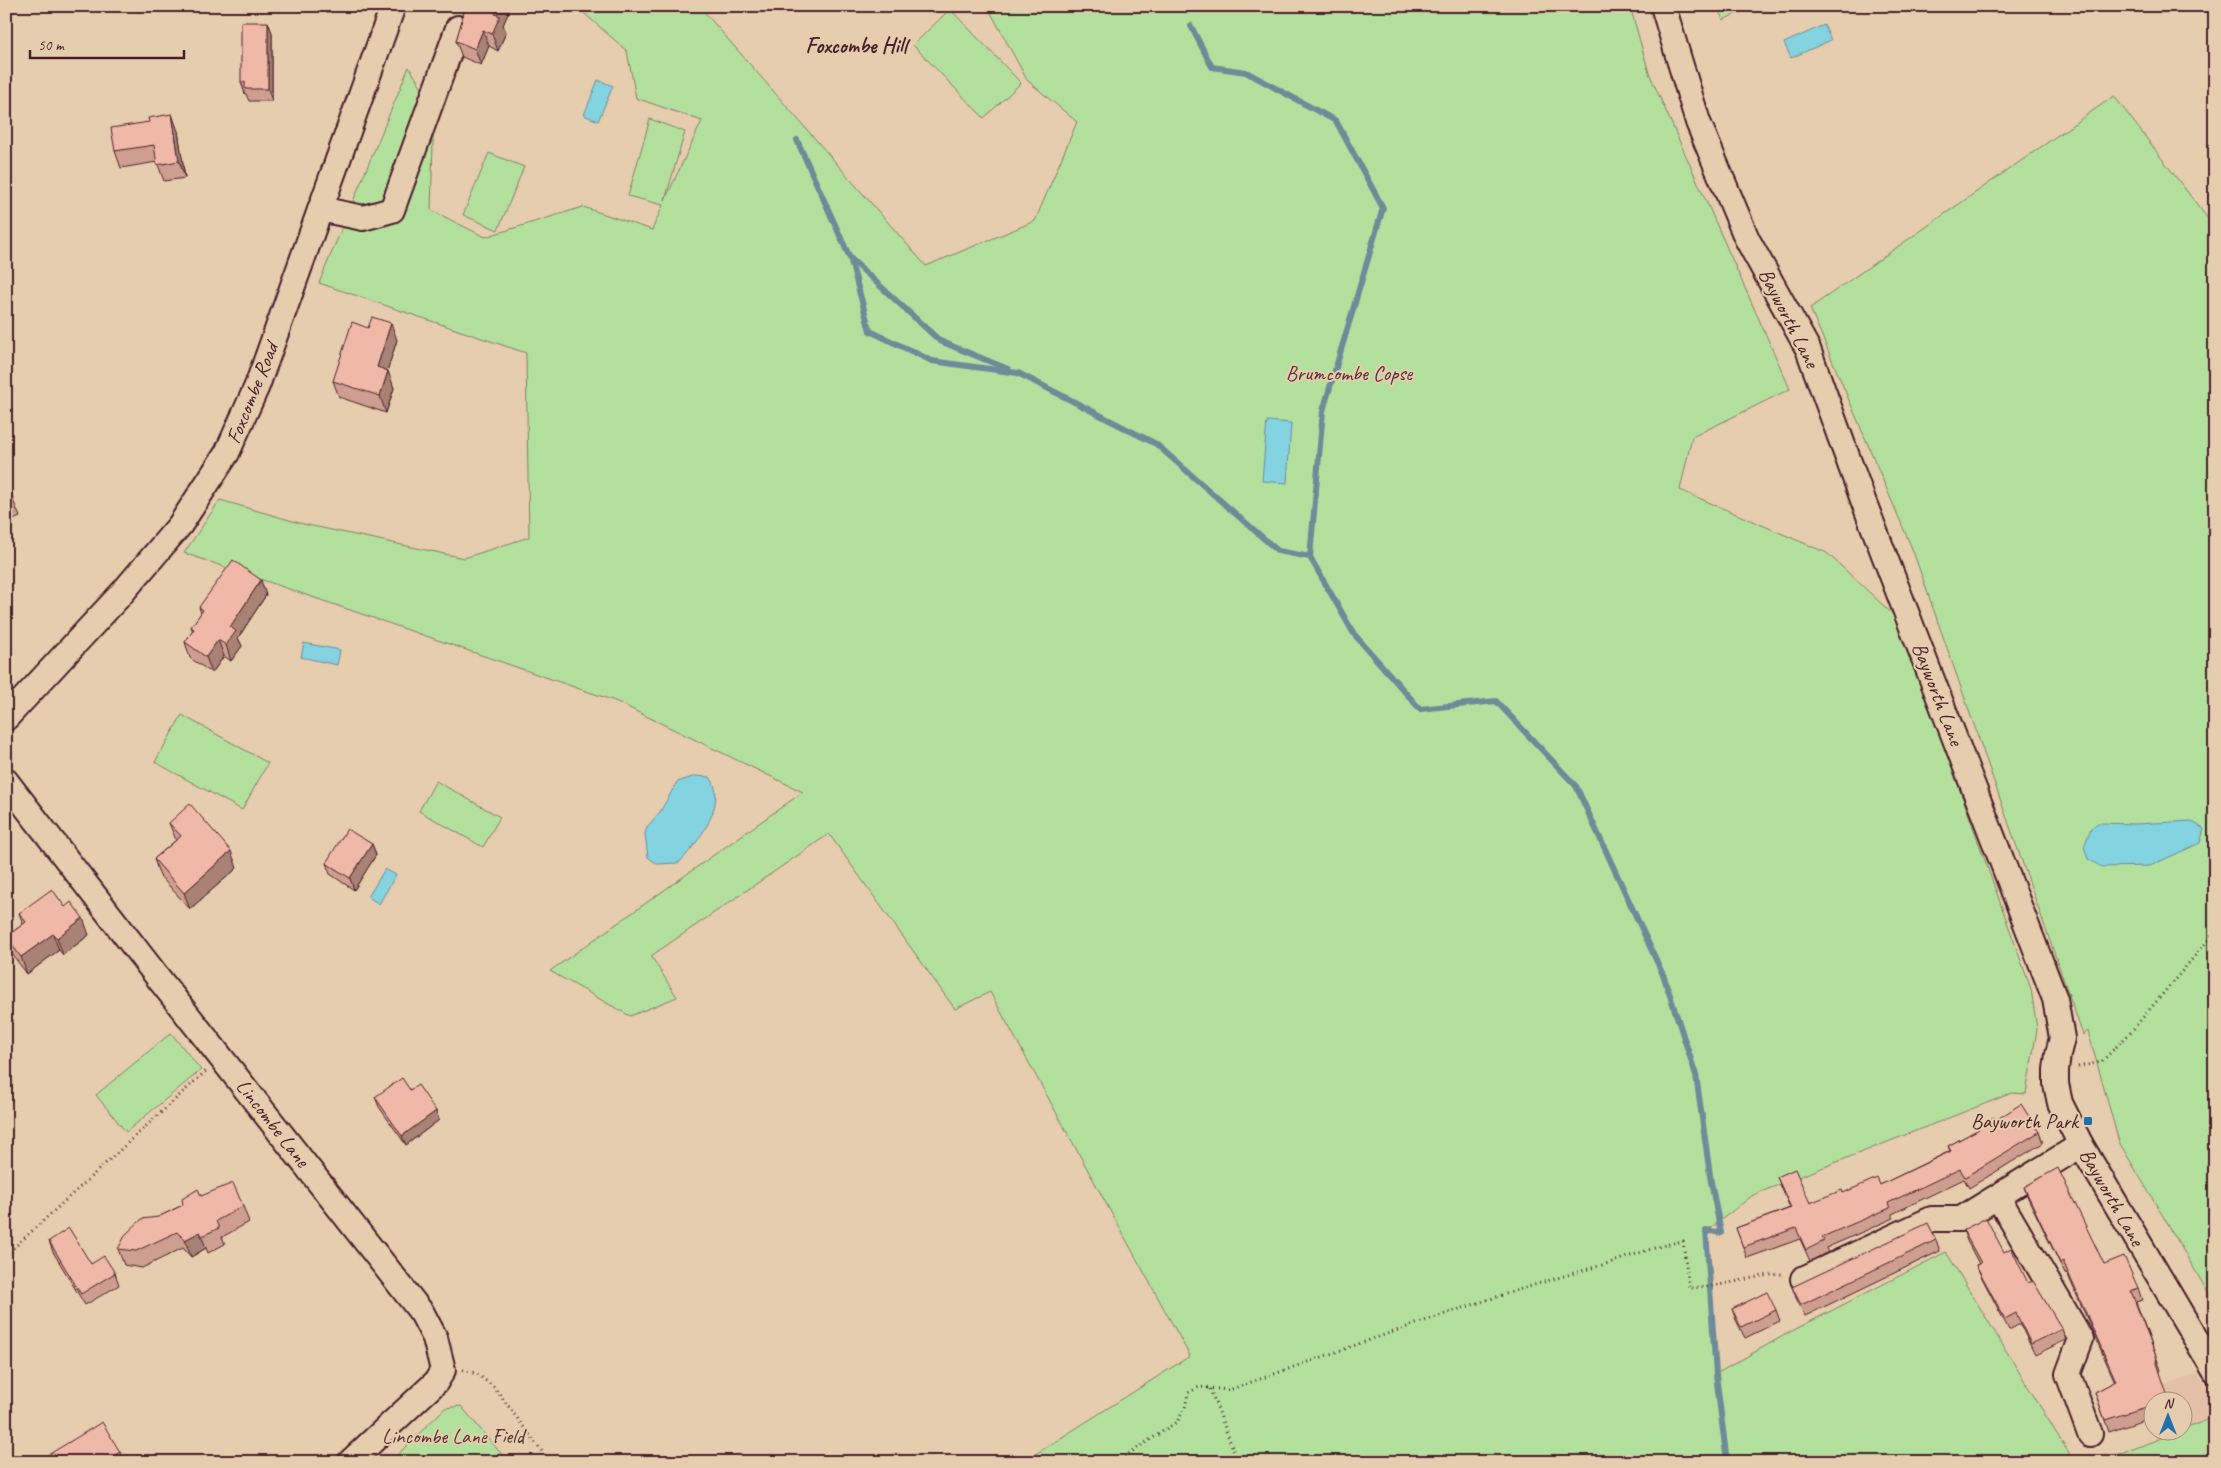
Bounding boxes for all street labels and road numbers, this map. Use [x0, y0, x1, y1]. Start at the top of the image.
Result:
street label: Bayworth Lane [1753, 264, 1826, 374]
street label: Foxcombe Road [220, 335, 285, 447]
street label: Bayworth Lane [1906, 639, 1970, 751]
street label: Lincombe Lane [231, 1074, 316, 1173]
street label: Bayworth Lane [2074, 1144, 2151, 1252]

